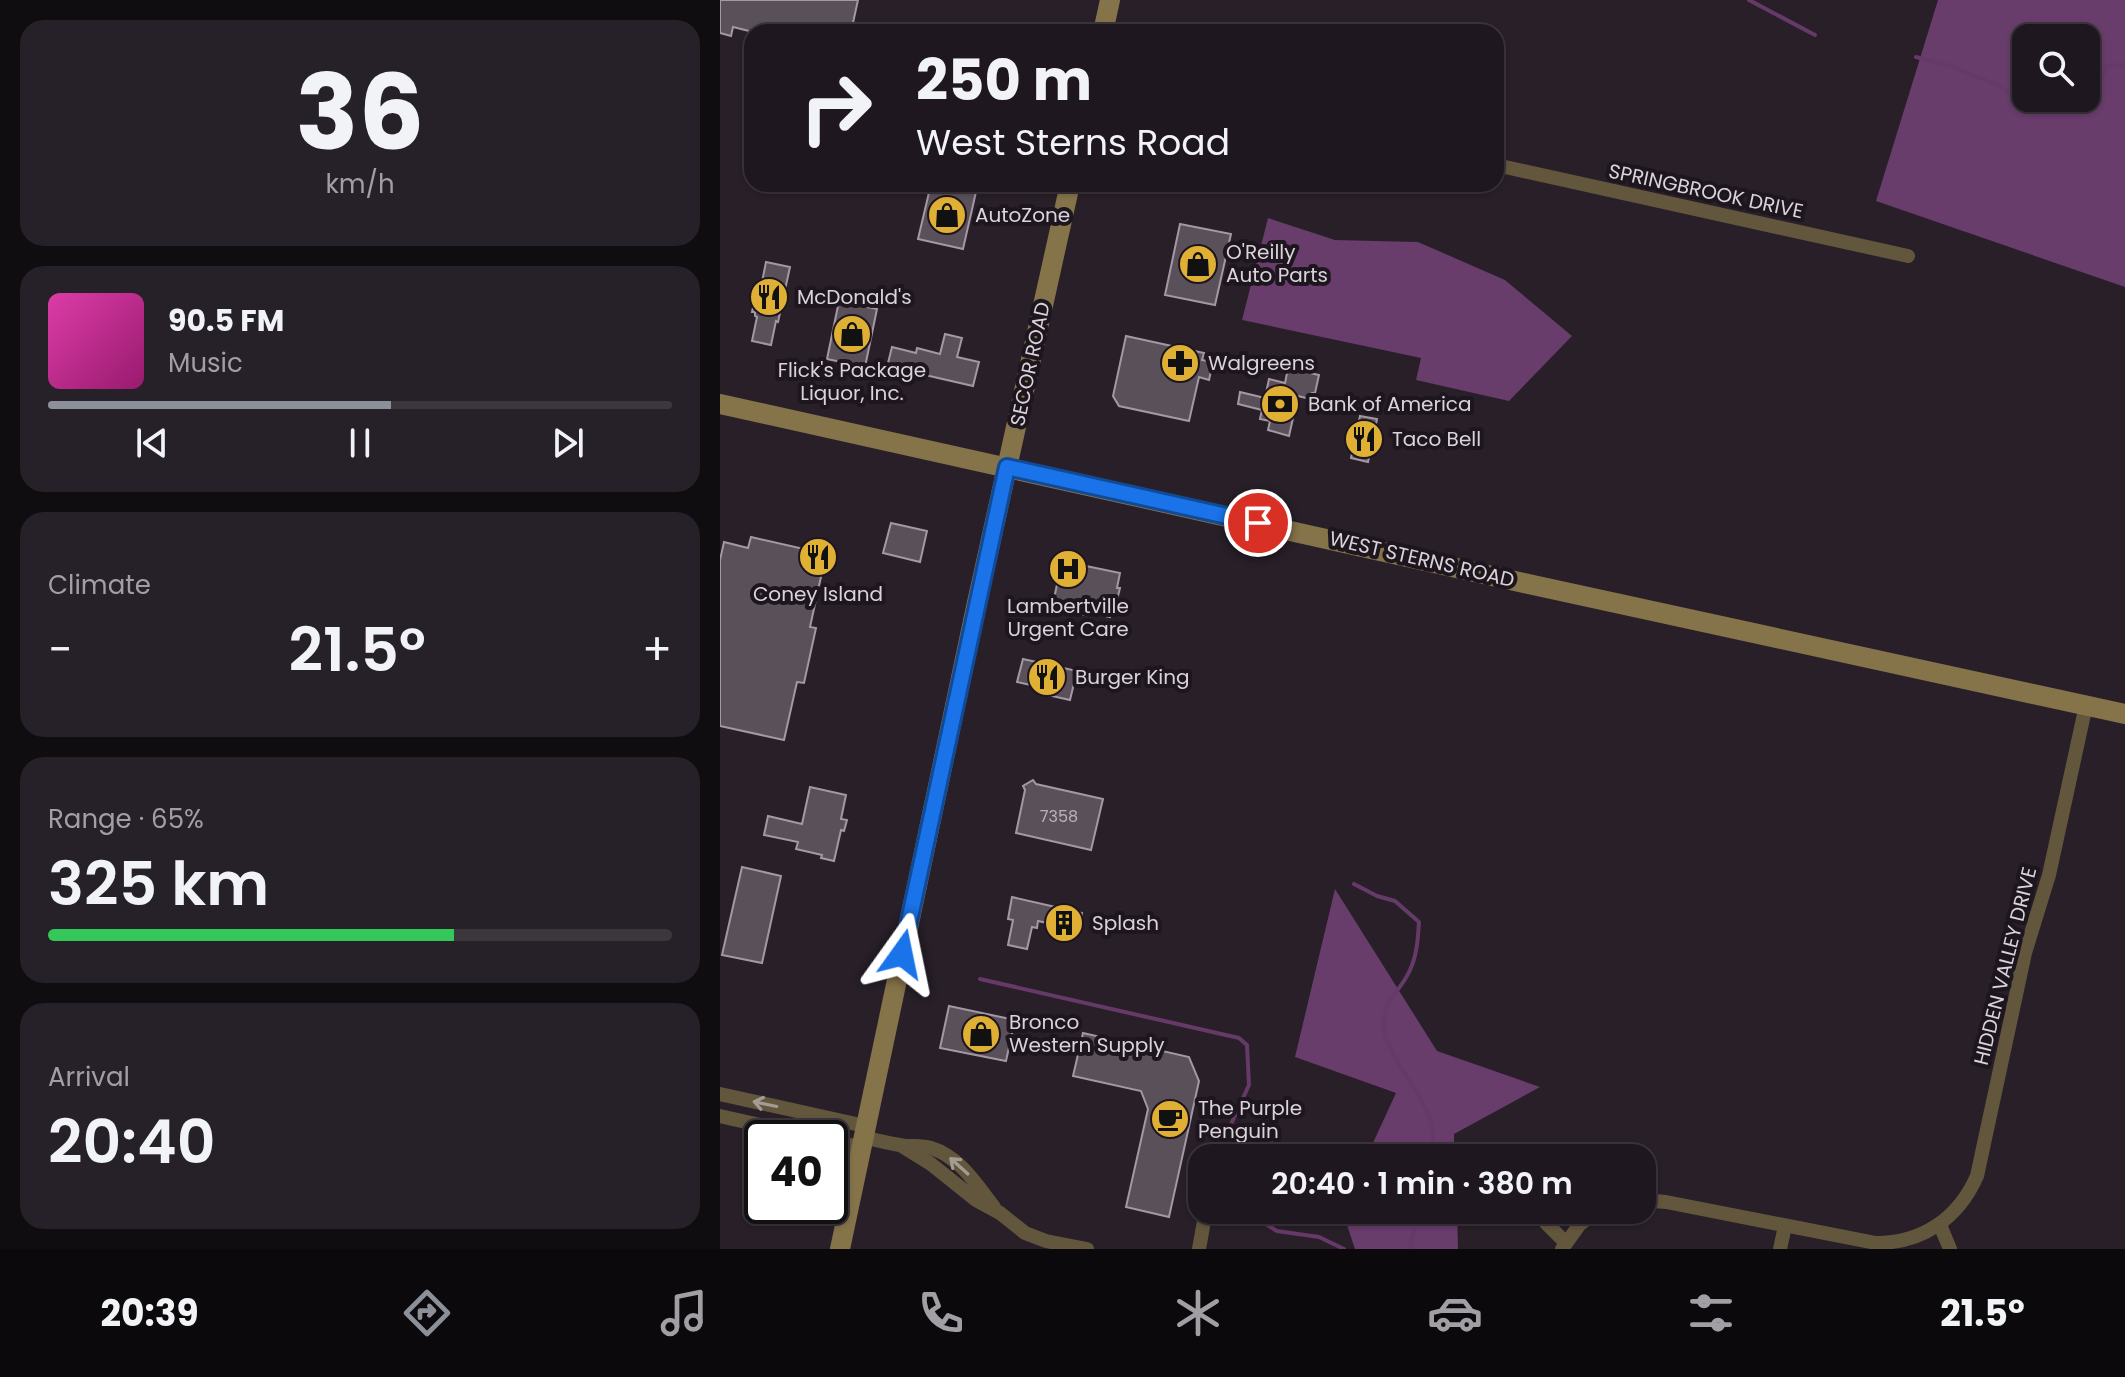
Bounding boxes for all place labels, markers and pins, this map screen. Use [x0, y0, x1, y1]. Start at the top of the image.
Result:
shop icon: AutoZone [926, 194, 968, 236]
place label: AutoZone [975, 201, 1070, 229]
place label: O'Reilly Auto Parts [1226, 238, 1328, 289]
shop icon: O'Reilly Auto Parts [1177, 243, 1219, 285]
restaurant icon: McDonald's [748, 276, 790, 318]
place label: McDonald's [797, 283, 912, 311]
shop icon: Flick's Package Liquor, Inc. [831, 313, 873, 355]
pharmacy icon: Walgreens [1159, 342, 1201, 384]
place label: Walgreens [1208, 349, 1315, 377]
place label: Flick's Package Liquor, Inc. [778, 356, 926, 407]
bank icon: Bank of America [1259, 383, 1301, 425]
place label: Bank of America [1308, 390, 1471, 418]
restaurant icon: Taco Bell [1343, 418, 1385, 460]
place label: Taco Bell [1392, 425, 1481, 453]
pin [1224, 489, 1292, 557]
restaurant icon: Coney Island [797, 536, 839, 578]
hospital icon: Lambertville Urgent Care [1047, 548, 1089, 590]
place label: Coney Island [753, 580, 883, 608]
place label: Lambertville Urgent Care [1007, 592, 1129, 643]
restaurant icon: Burger King [1026, 656, 1068, 698]
place label: Burger King [1075, 663, 1189, 691]
building icon: Splash [1043, 902, 1085, 944]
place label: Splash [1092, 909, 1159, 937]
place label: Bronco Western Supply [1009, 1008, 1164, 1059]
shop icon: Bronco Western Supply [960, 1013, 1002, 1055]
place label: The Purple Penguin [1198, 1094, 1302, 1145]
cafe icon: The Purple Penguin [1149, 1098, 1191, 1140]

